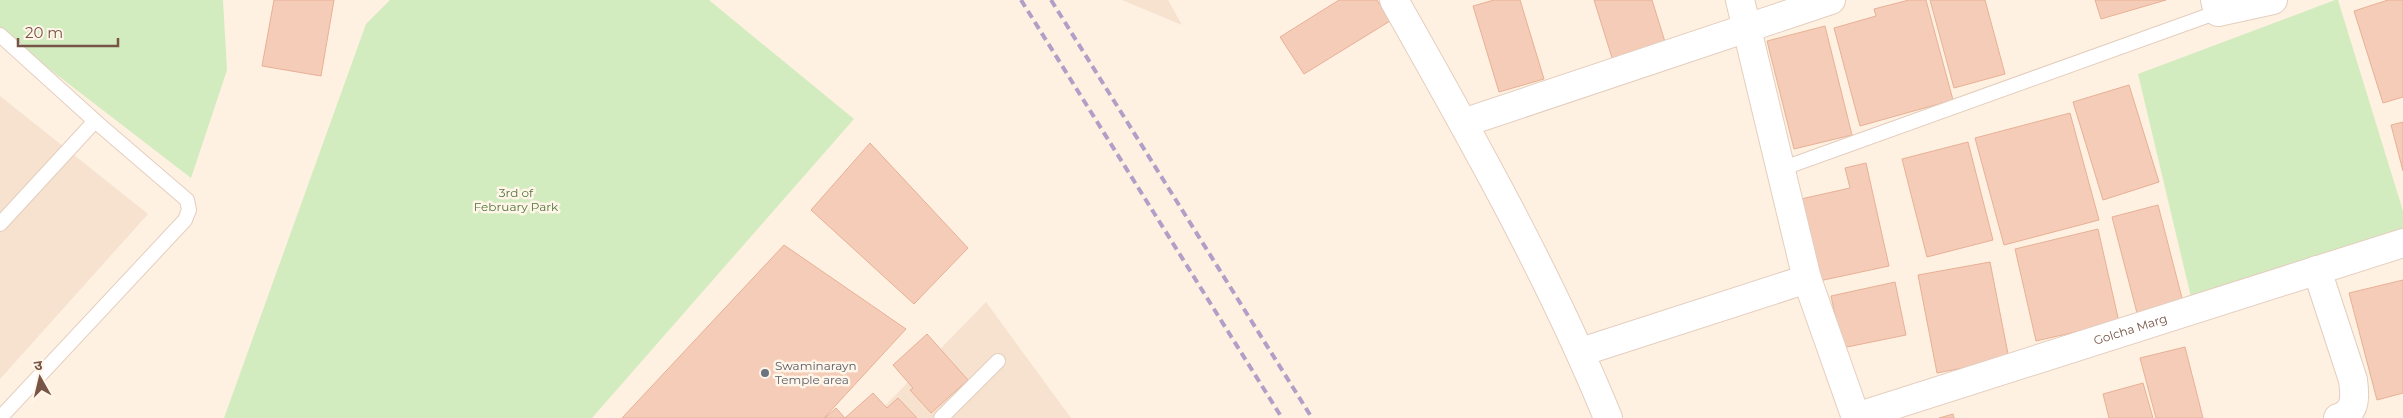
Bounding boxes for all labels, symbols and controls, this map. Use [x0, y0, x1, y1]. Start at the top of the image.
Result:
scale bar [18, 15, 118, 47]
text: 20 m [25, 23, 63, 42]
park label: 3rd of February Park [474, 185, 559, 214]
street label: Golcha Marg [2092, 310, 2169, 348]
north arrow [15, 353, 65, 403]
text: उ [33, 356, 44, 375]
place label: Swaminarayn Temple area [775, 358, 857, 387]
marker: Swaminarayn Temple area [759, 367, 771, 379]

